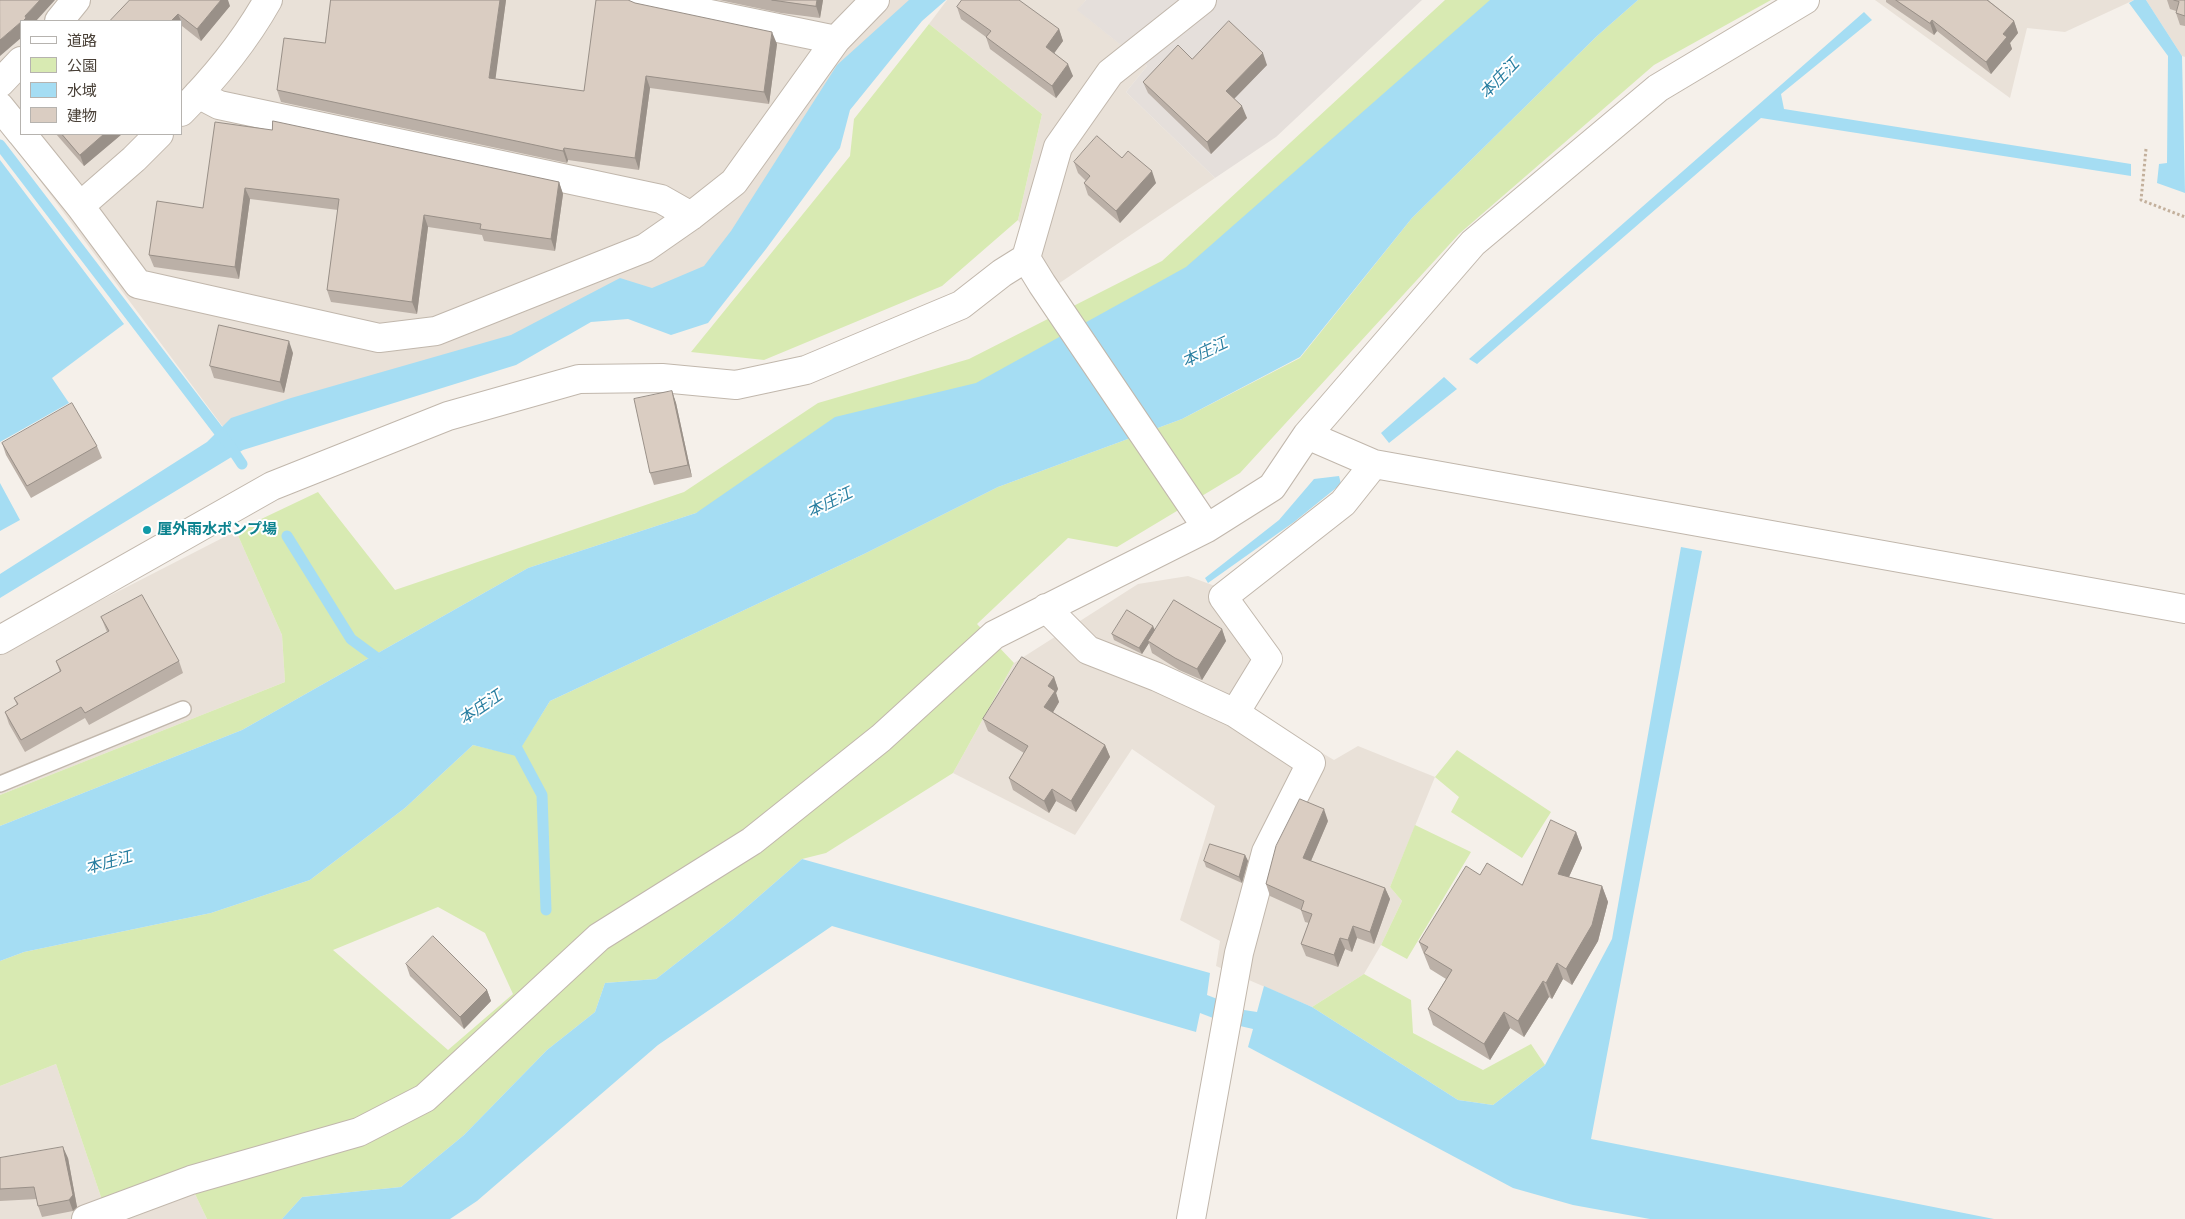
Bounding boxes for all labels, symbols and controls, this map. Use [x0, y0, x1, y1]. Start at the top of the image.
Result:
legend [20, 20, 182, 135]
text: 道路 [67, 31, 97, 50]
water label: 本庄江 [1476, 55, 1524, 103]
text: 公園 [67, 56, 97, 75]
text: 水域 [67, 81, 97, 100]
text: 建物 [67, 106, 97, 125]
water label: 本庄江 [1179, 334, 1231, 372]
water label: 本庄江 [804, 484, 856, 522]
place label: 厘外雨水ポンプ場 [157, 521, 277, 539]
marker: 厘外雨水ポンプ場 [141, 524, 153, 536]
water label: 本庄江 [456, 687, 506, 729]
water label: 本庄江 [83, 848, 135, 878]

